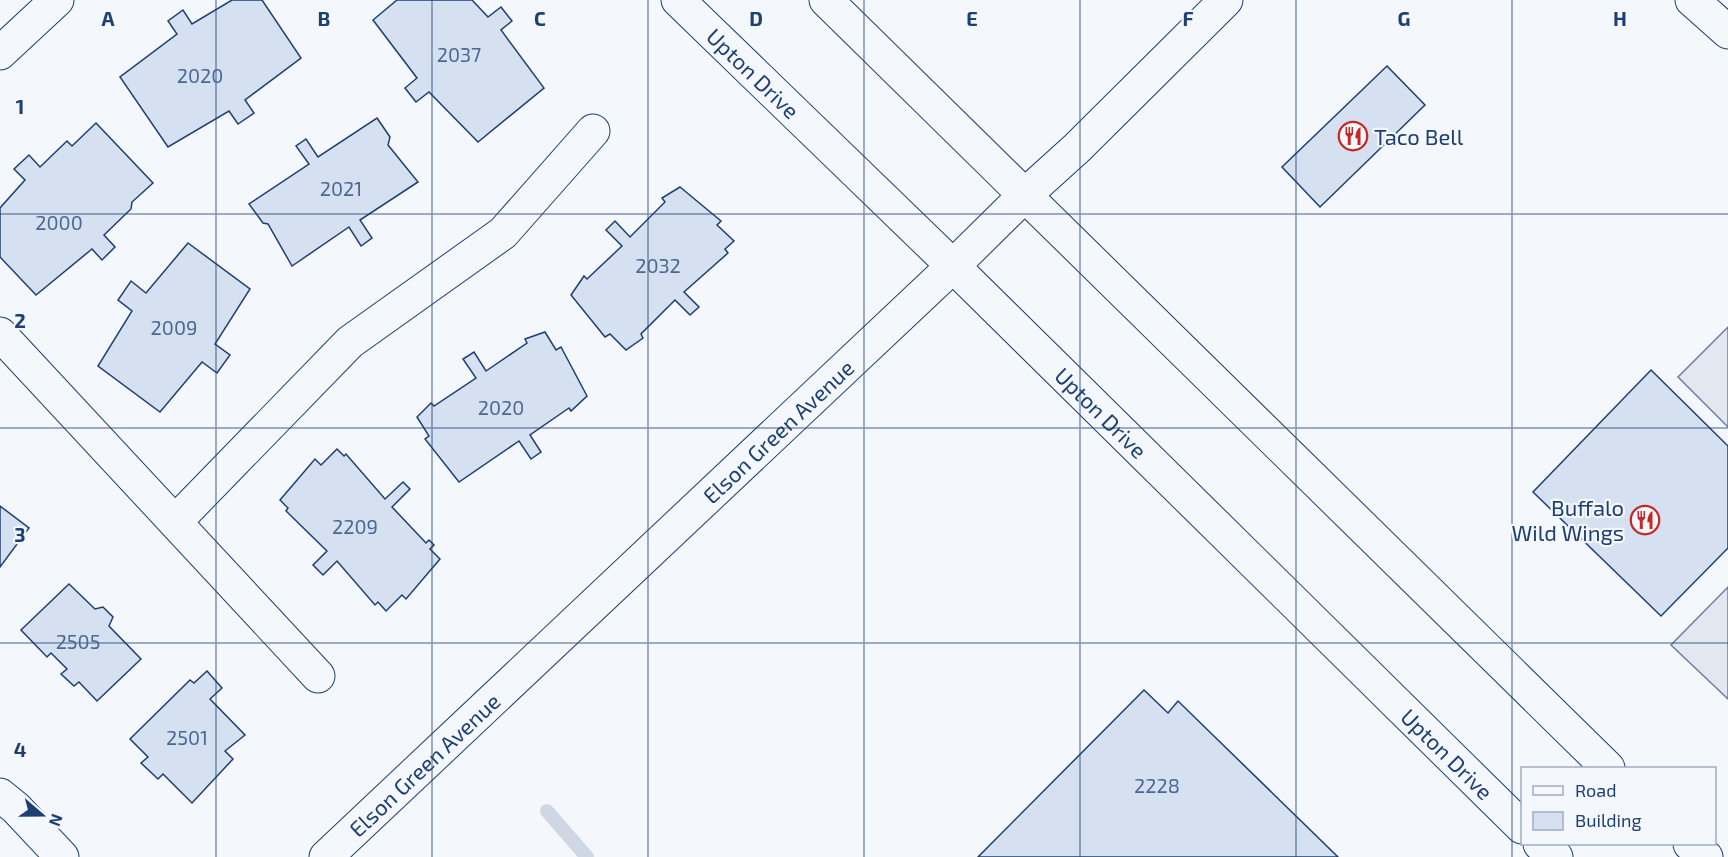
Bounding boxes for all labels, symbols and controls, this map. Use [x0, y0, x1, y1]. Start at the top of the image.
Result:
text: A [101, 6, 115, 30]
text: B [318, 6, 330, 30]
text: C [534, 6, 546, 30]
text: D [749, 6, 763, 30]
text: E [966, 6, 978, 30]
text: F [1182, 6, 1194, 30]
text: G [1398, 6, 1410, 30]
text: H [1613, 6, 1627, 30]
street label: Upton Drive [702, 23, 805, 123]
house number: 2037 [437, 42, 481, 66]
house number: 2020 [177, 63, 223, 87]
text: 1 [16, 94, 24, 118]
restaurant icon: Taco Bell [1337, 120, 1369, 152]
place label: Taco Bell [1374, 123, 1464, 149]
house number: 2021 [320, 176, 362, 200]
house number: 2000 [35, 210, 83, 234]
house number: 2032 [635, 253, 681, 277]
text: 2 [14, 308, 26, 332]
house number: 2009 [151, 315, 197, 339]
street label: Elson Green Avenue [697, 354, 859, 508]
street label: Upton Drive [1050, 362, 1153, 463]
house number: 2020 [478, 395, 524, 419]
place label: Buffalo Wild Wings [1511, 494, 1624, 545]
restaurant icon: Buffalo Wild Wings [1629, 504, 1661, 536]
house number: 2209 [332, 514, 378, 538]
text: 3 [14, 522, 26, 546]
house number: 2505 [56, 629, 100, 653]
street label: Elson Green Avenue [344, 687, 505, 842]
street label: Upton Drive [1396, 703, 1499, 804]
house number: 2501 [166, 725, 208, 749]
text: 4 [14, 737, 27, 761]
legend [1521, 767, 1716, 845]
house number: 2228 [1134, 773, 1180, 797]
text: Road [1575, 779, 1616, 801]
north arrow [12, 785, 72, 845]
text: Building [1575, 809, 1642, 831]
text: N [46, 812, 67, 829]

